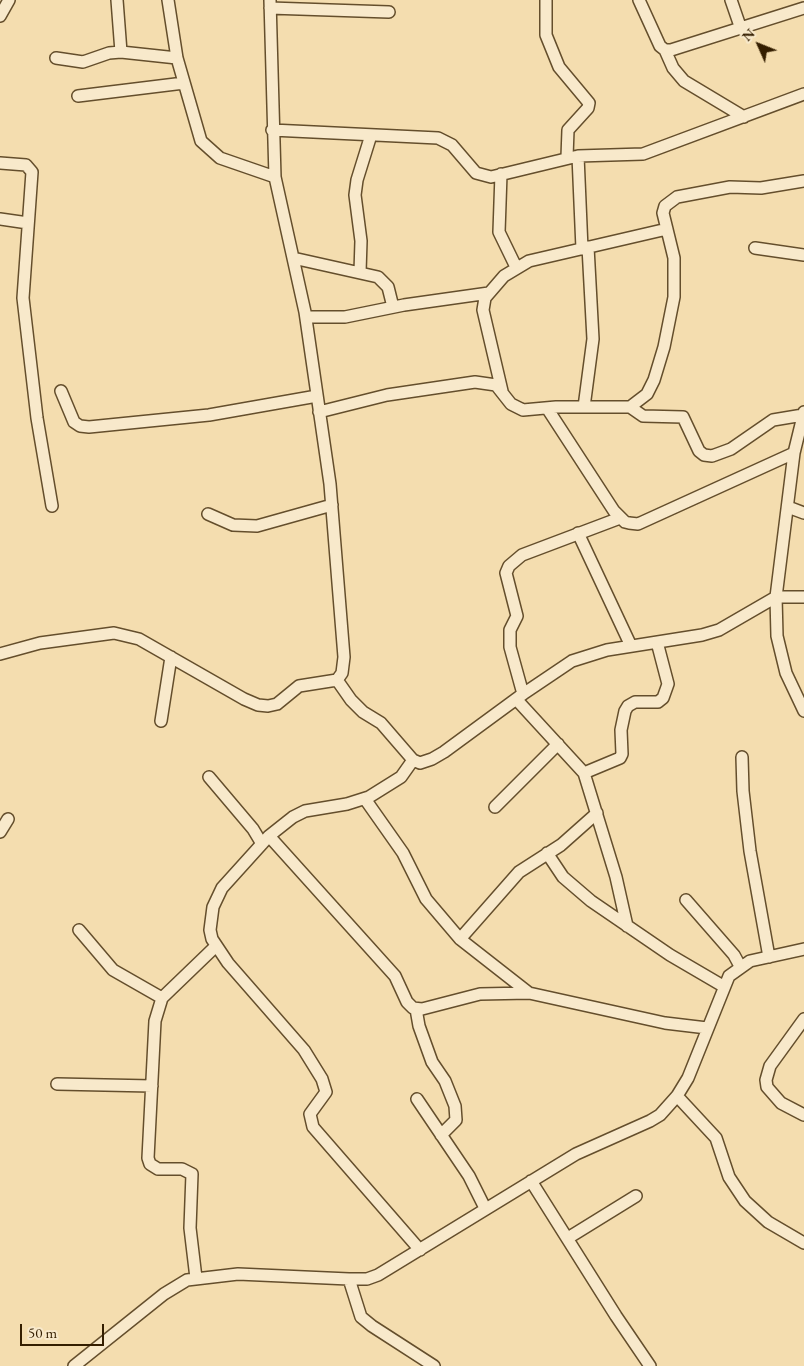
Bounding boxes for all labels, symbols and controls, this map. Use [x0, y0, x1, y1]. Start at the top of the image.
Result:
north arrow [734, 20, 784, 70]
text: N [738, 24, 759, 45]
scale bar [22, 1314, 106, 1346]
text: 50 m [28, 1323, 57, 1342]

